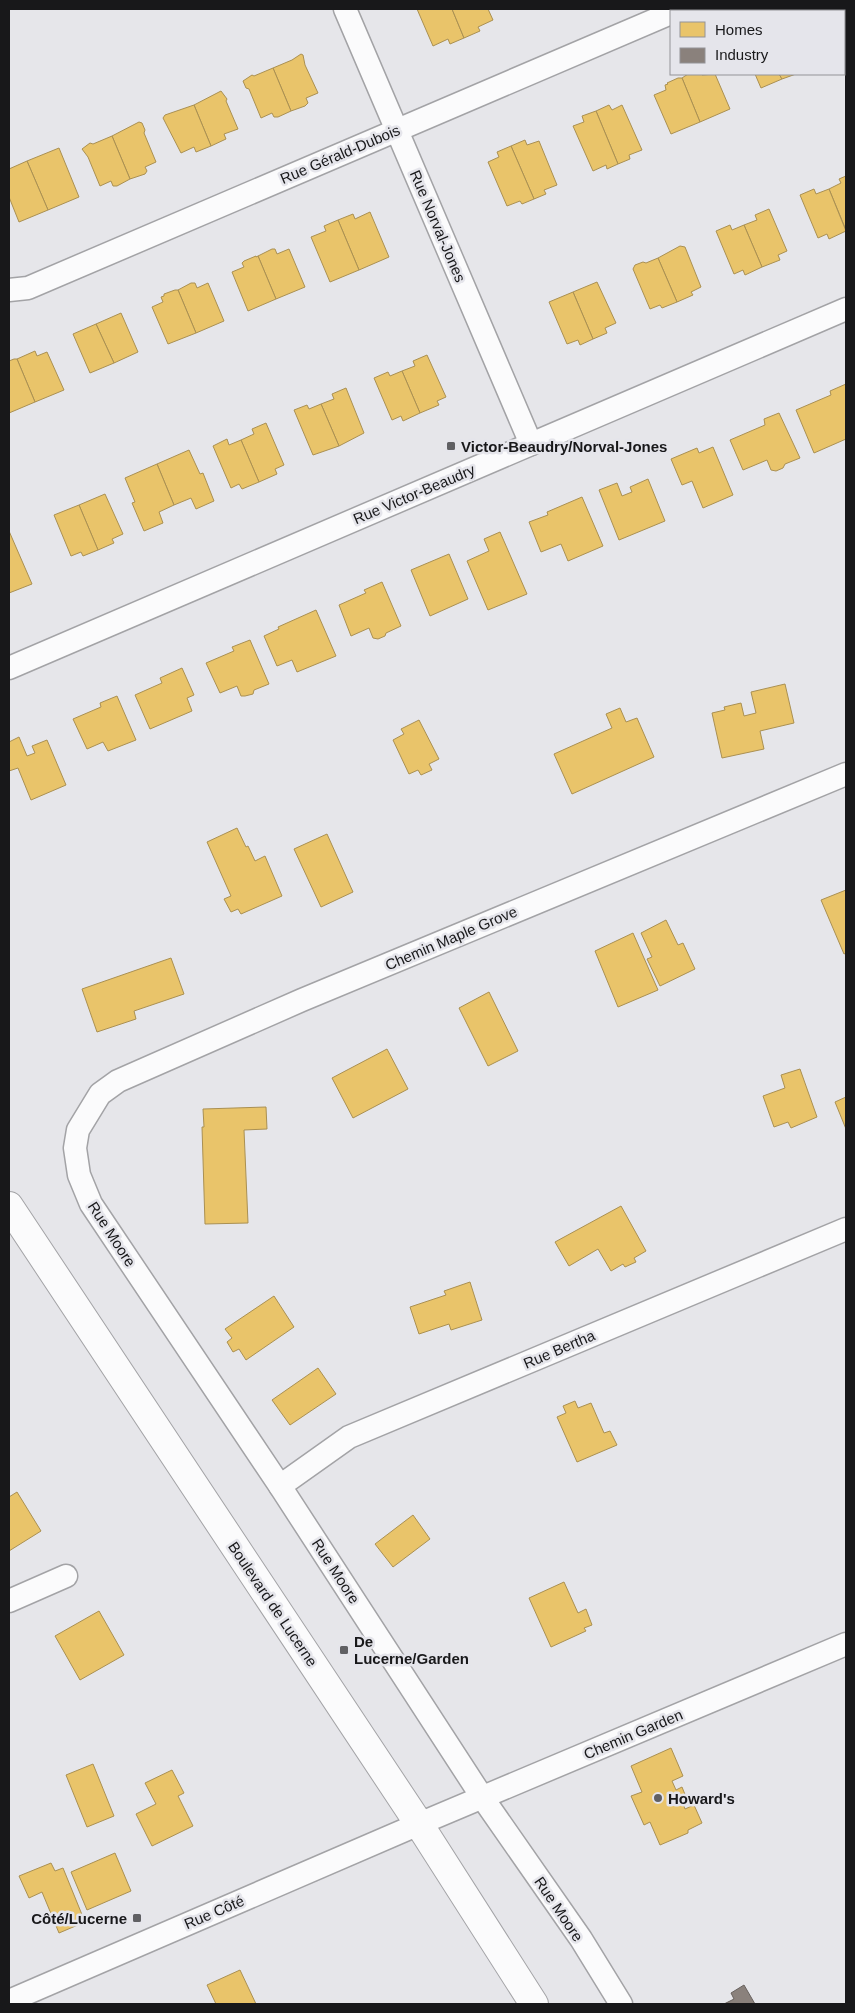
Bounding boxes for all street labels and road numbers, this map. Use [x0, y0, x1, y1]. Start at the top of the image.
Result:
street label: Rue Gérald-Dubois [278, 121, 402, 187]
street label: Rue Norval-Jones [407, 167, 469, 285]
street label: Rue Victor-Beaudry [351, 460, 478, 527]
street label: Chemin Maple Grove [382, 902, 520, 974]
street label: Rue Moore [85, 1198, 139, 1270]
street label: Rue Bertha [521, 1326, 598, 1372]
street label: Rue Moore [309, 1535, 363, 1607]
street label: Boulevard de Lucerne [225, 1538, 321, 1670]
street label: Chemin Garden [581, 1705, 685, 1763]
street label: Rue Moore [531, 1873, 587, 1945]
street label: Rue Côté [182, 1892, 246, 1932]

